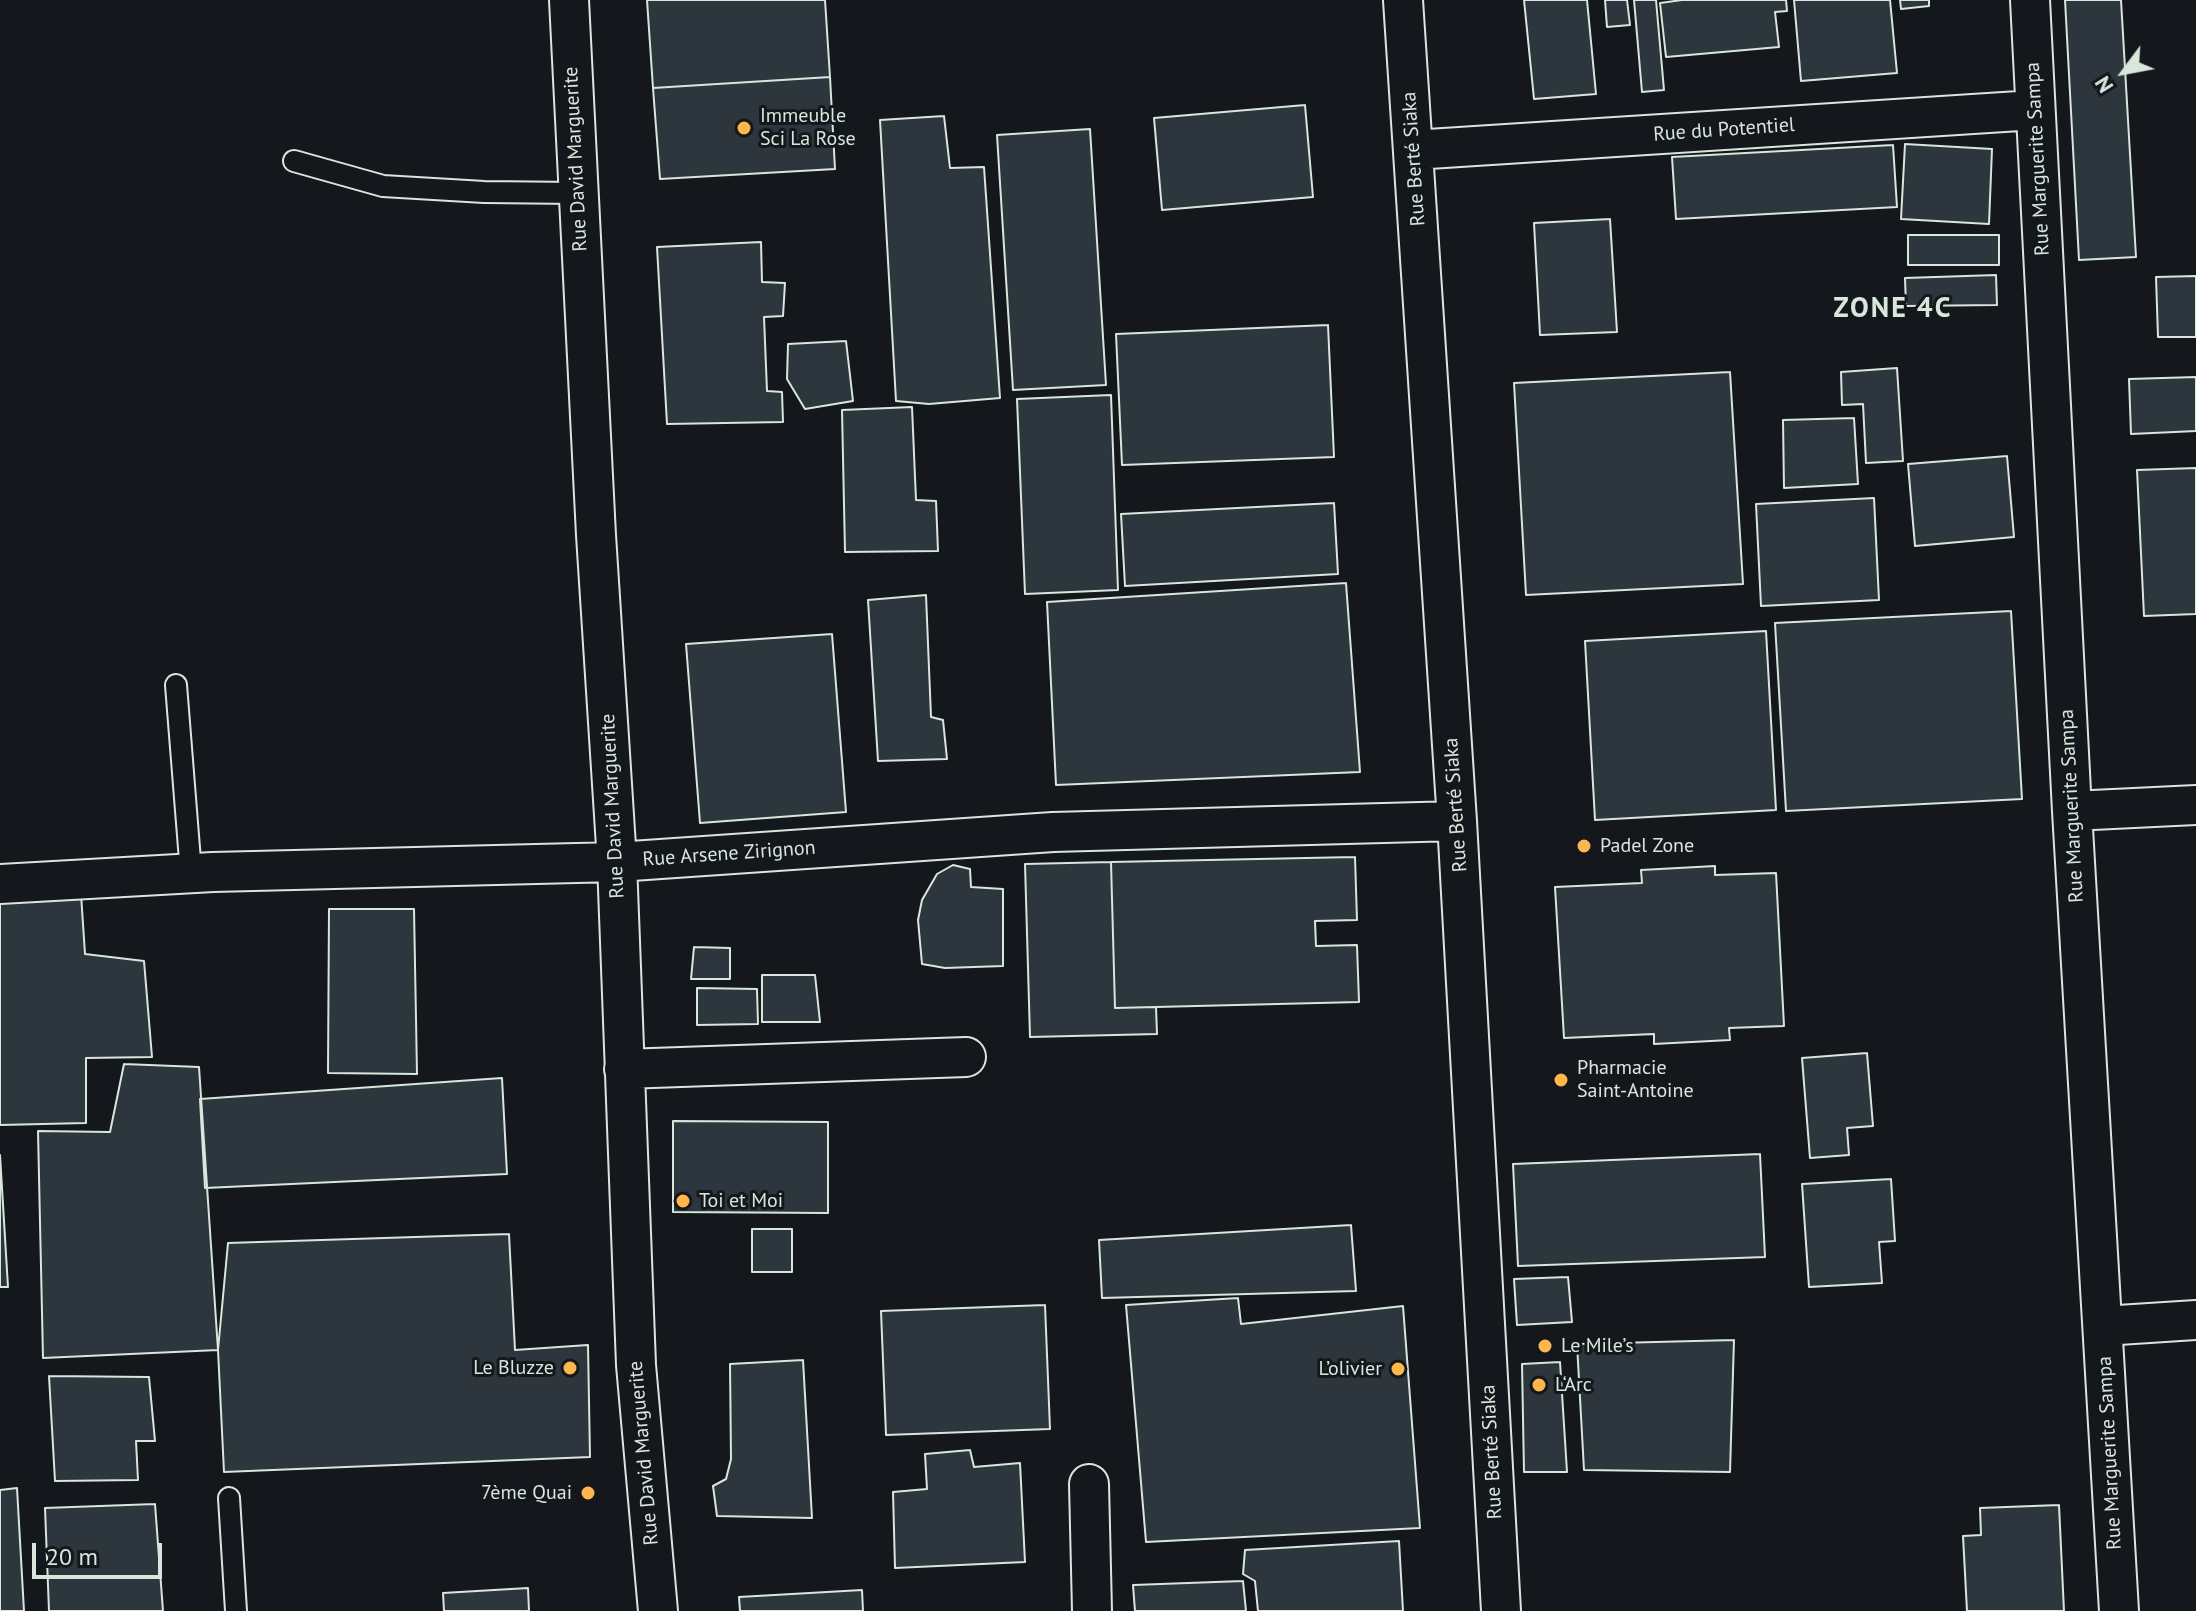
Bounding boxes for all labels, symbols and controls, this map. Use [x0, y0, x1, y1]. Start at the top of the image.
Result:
north arrow [2084, 32, 2164, 112]
street label: Rue Marguerite Sampa [2021, 62, 2055, 256]
street label: Rue David Marguerite [559, 66, 593, 252]
text: N [2088, 71, 2119, 98]
street label: Rue Berté Siaka [1397, 91, 1431, 227]
place label: Immeuble Sci La Rose [760, 104, 856, 151]
street label: Rue du Potentiel [1652, 113, 1796, 147]
marker: Immeuble Sci La Rose [735, 119, 753, 137]
district label: ZONE 4C [1834, 292, 1952, 326]
street label: Rue Marguerite Sampa [2055, 709, 2089, 903]
street label: Rue David Marguerite [596, 713, 630, 899]
street label: Rue Berté Siaka [1439, 737, 1473, 873]
place label: Padel Zone [1600, 834, 1694, 858]
street label: Rue Arsene Zirignon [642, 836, 816, 872]
marker: Padel Zone [1575, 837, 1593, 855]
place label: Pharmacie Saint-Antoine [1577, 1056, 1694, 1103]
marker: Pharmacie Saint-Antoine [1552, 1071, 1570, 1089]
place label: Toi et Moi [699, 1189, 783, 1213]
marker: Toi et Moi [674, 1192, 692, 1210]
place label: Le Mile’s [1561, 1334, 1634, 1358]
marker: Le Mile’s [1536, 1337, 1554, 1355]
place label: Le Bluzze [473, 1356, 554, 1380]
street label: Rue Marguerite Sampa [2093, 1356, 2127, 1550]
place label: L’olivier [1318, 1357, 1382, 1381]
marker: Le Bluzze [561, 1359, 579, 1377]
street label: Rue David Marguerite [624, 1360, 664, 1546]
marker: L’olivier [1389, 1360, 1407, 1378]
place label: L‘Arc [1555, 1373, 1592, 1397]
marker: L‘Arc [1530, 1376, 1548, 1394]
street label: Rue Berté Siaka [1476, 1384, 1508, 1520]
place label: 7ème Quai [481, 1481, 572, 1505]
marker: 7ème Quai [579, 1484, 597, 1502]
scale bar [36, 1527, 166, 1577]
text: 20 m [46, 1541, 98, 1572]

